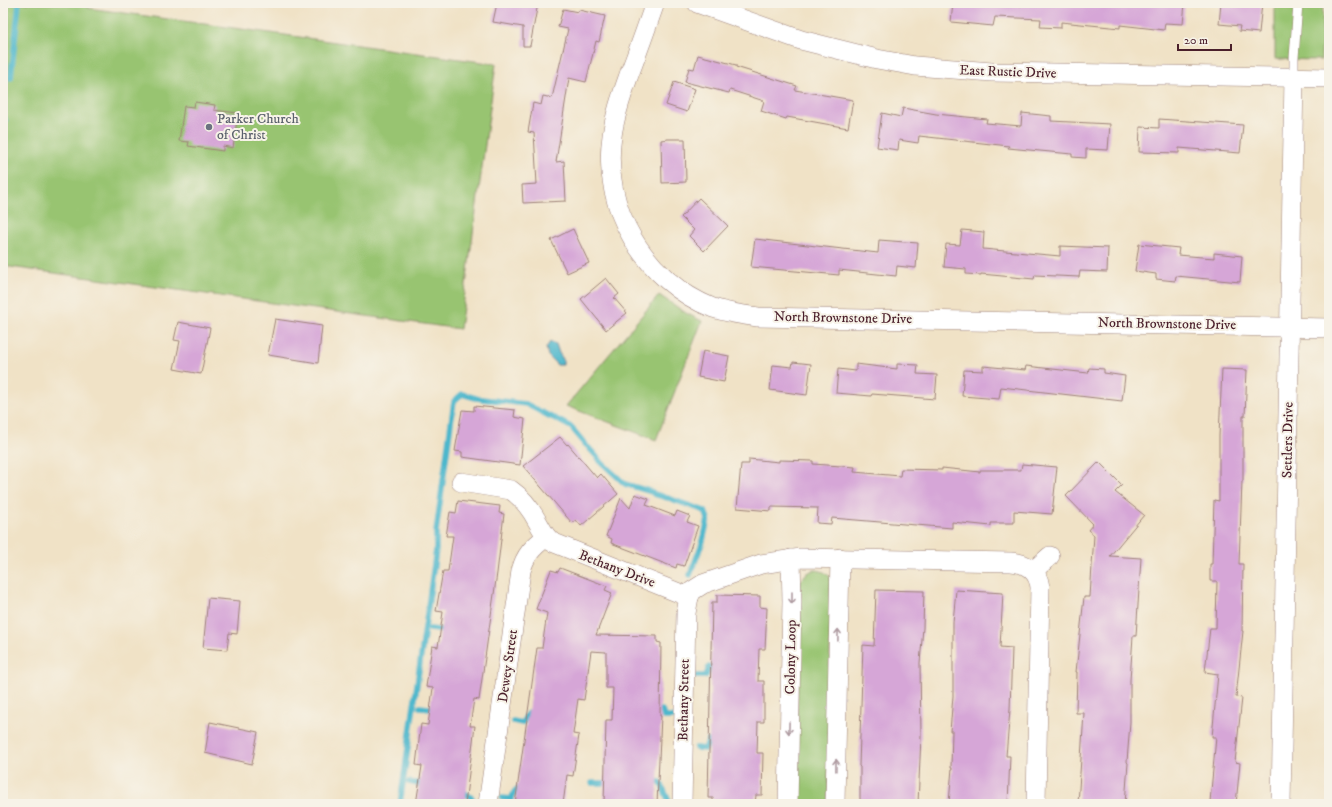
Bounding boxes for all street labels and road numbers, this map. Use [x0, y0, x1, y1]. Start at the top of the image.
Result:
street label: East Rustic Drive [959, 61, 1057, 83]
street label: North Brownstone Drive [774, 308, 912, 328]
street label: North Brownstone Drive [1098, 314, 1236, 334]
street label: Settlers Drive [1278, 402, 1298, 478]
street label: Bethany Drive [576, 546, 658, 592]
street label: Colony Loop [781, 620, 801, 694]
street label: Dewey Street [494, 628, 522, 704]
street label: Bethany Street [674, 658, 694, 741]

